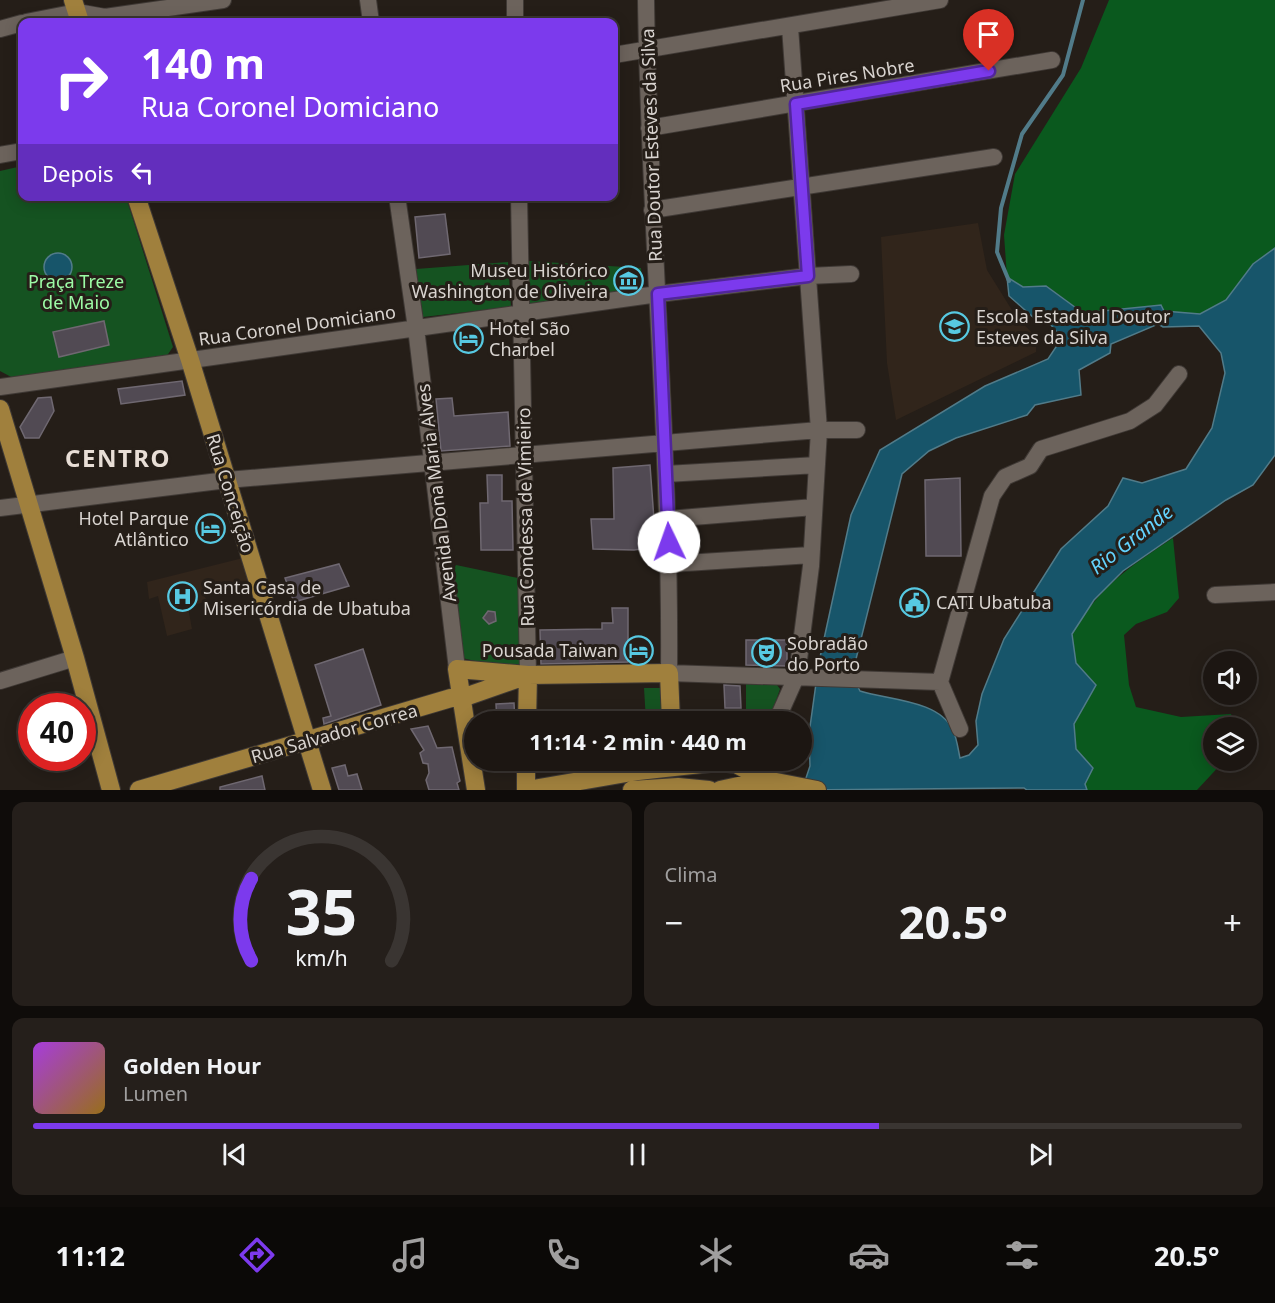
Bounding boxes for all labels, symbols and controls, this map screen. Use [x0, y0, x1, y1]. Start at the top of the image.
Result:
pin [963, 9, 1014, 71]
icon: arrive [972, 18, 1005, 51]
street label: Rua Doutor Esteves da Silva [635, 28, 667, 262]
text: 140 m [141, 34, 265, 91]
icon: right [42, 42, 120, 120]
street label: Rua Pires Nobre [778, 53, 916, 97]
text: Rua Coronel Domiciano [141, 88, 439, 125]
icon: left [126, 156, 159, 189]
text: Depois [42, 158, 114, 188]
place label: Museu Histórico Washington de Oliveira [411, 258, 608, 303]
museum icon: Museu Histórico Washington de Oliveira [613, 264, 645, 296]
park label: Praça Treze de Maio [28, 269, 124, 314]
street label: Rua Coronel Domiciano [197, 299, 397, 351]
place label: Escola Estadual Doutor Esteves da Silva [976, 304, 1171, 349]
school or university icon: Escola Estadual Doutor Esteves da Silva [939, 310, 971, 342]
place label: Hotel São Charbel [489, 316, 570, 361]
hotel icon: Hotel São Charbel [452, 322, 484, 354]
street label: Avenida Dona Maria Alves [411, 383, 461, 603]
street label: Rua Condessa de Vimieiro [511, 407, 539, 627]
street label: Rua Conceição [201, 430, 261, 556]
district label: CENTRO [65, 441, 171, 474]
water label: Rio Grande [1084, 498, 1178, 580]
place label: Hotel Parque Atlântico [78, 506, 189, 551]
position arrow [637, 510, 701, 574]
hotel icon: Hotel Parque Atlântico [194, 512, 226, 544]
place label: Santa Casa de Misericórdia de Ubatuba [203, 575, 411, 620]
hospital icon: Santa Casa de Misericórdia de Ubatuba [166, 581, 198, 613]
public building icon: CATI Ubatuba [899, 586, 931, 618]
place label: CATI Ubatuba [936, 590, 1052, 614]
place label: Sobradão do Porto [787, 631, 868, 676]
hotel icon: Pousada Taiwan [623, 634, 655, 666]
theatre icon: Sobradão do Porto [750, 637, 782, 669]
place label: Pousada Taiwan [482, 638, 618, 662]
map controls [1203, 651, 1257, 771]
button: sound [1203, 651, 1257, 705]
speed limit sign: 40 [18, 693, 96, 771]
street label: Rua Salvador Correa [248, 698, 420, 768]
button: layers [1203, 717, 1257, 771]
text: 11:14 · 2 min · 440 m [529, 726, 747, 756]
text: Clima [665, 861, 717, 888]
text: 35 [286, 868, 357, 953]
text: 20.5° [899, 891, 1008, 952]
text: − [665, 900, 683, 945]
text: + [1223, 900, 1242, 945]
text: km/h [295, 943, 348, 972]
text: Golden Hour [123, 1050, 261, 1080]
text: Lumen [123, 1080, 188, 1107]
icon: previous [218, 1138, 251, 1171]
icon: pause [621, 1138, 654, 1171]
icon: next [1024, 1138, 1057, 1171]
icon: directions [236, 1234, 278, 1276]
icon: music [389, 1234, 431, 1276]
icon: phone [542, 1234, 584, 1276]
icon: climate [695, 1234, 737, 1276]
icon: car [848, 1234, 890, 1276]
icon: filters [1001, 1234, 1043, 1276]
text: 11:12 [56, 1237, 125, 1274]
text: 20.5° [1154, 1237, 1219, 1274]

